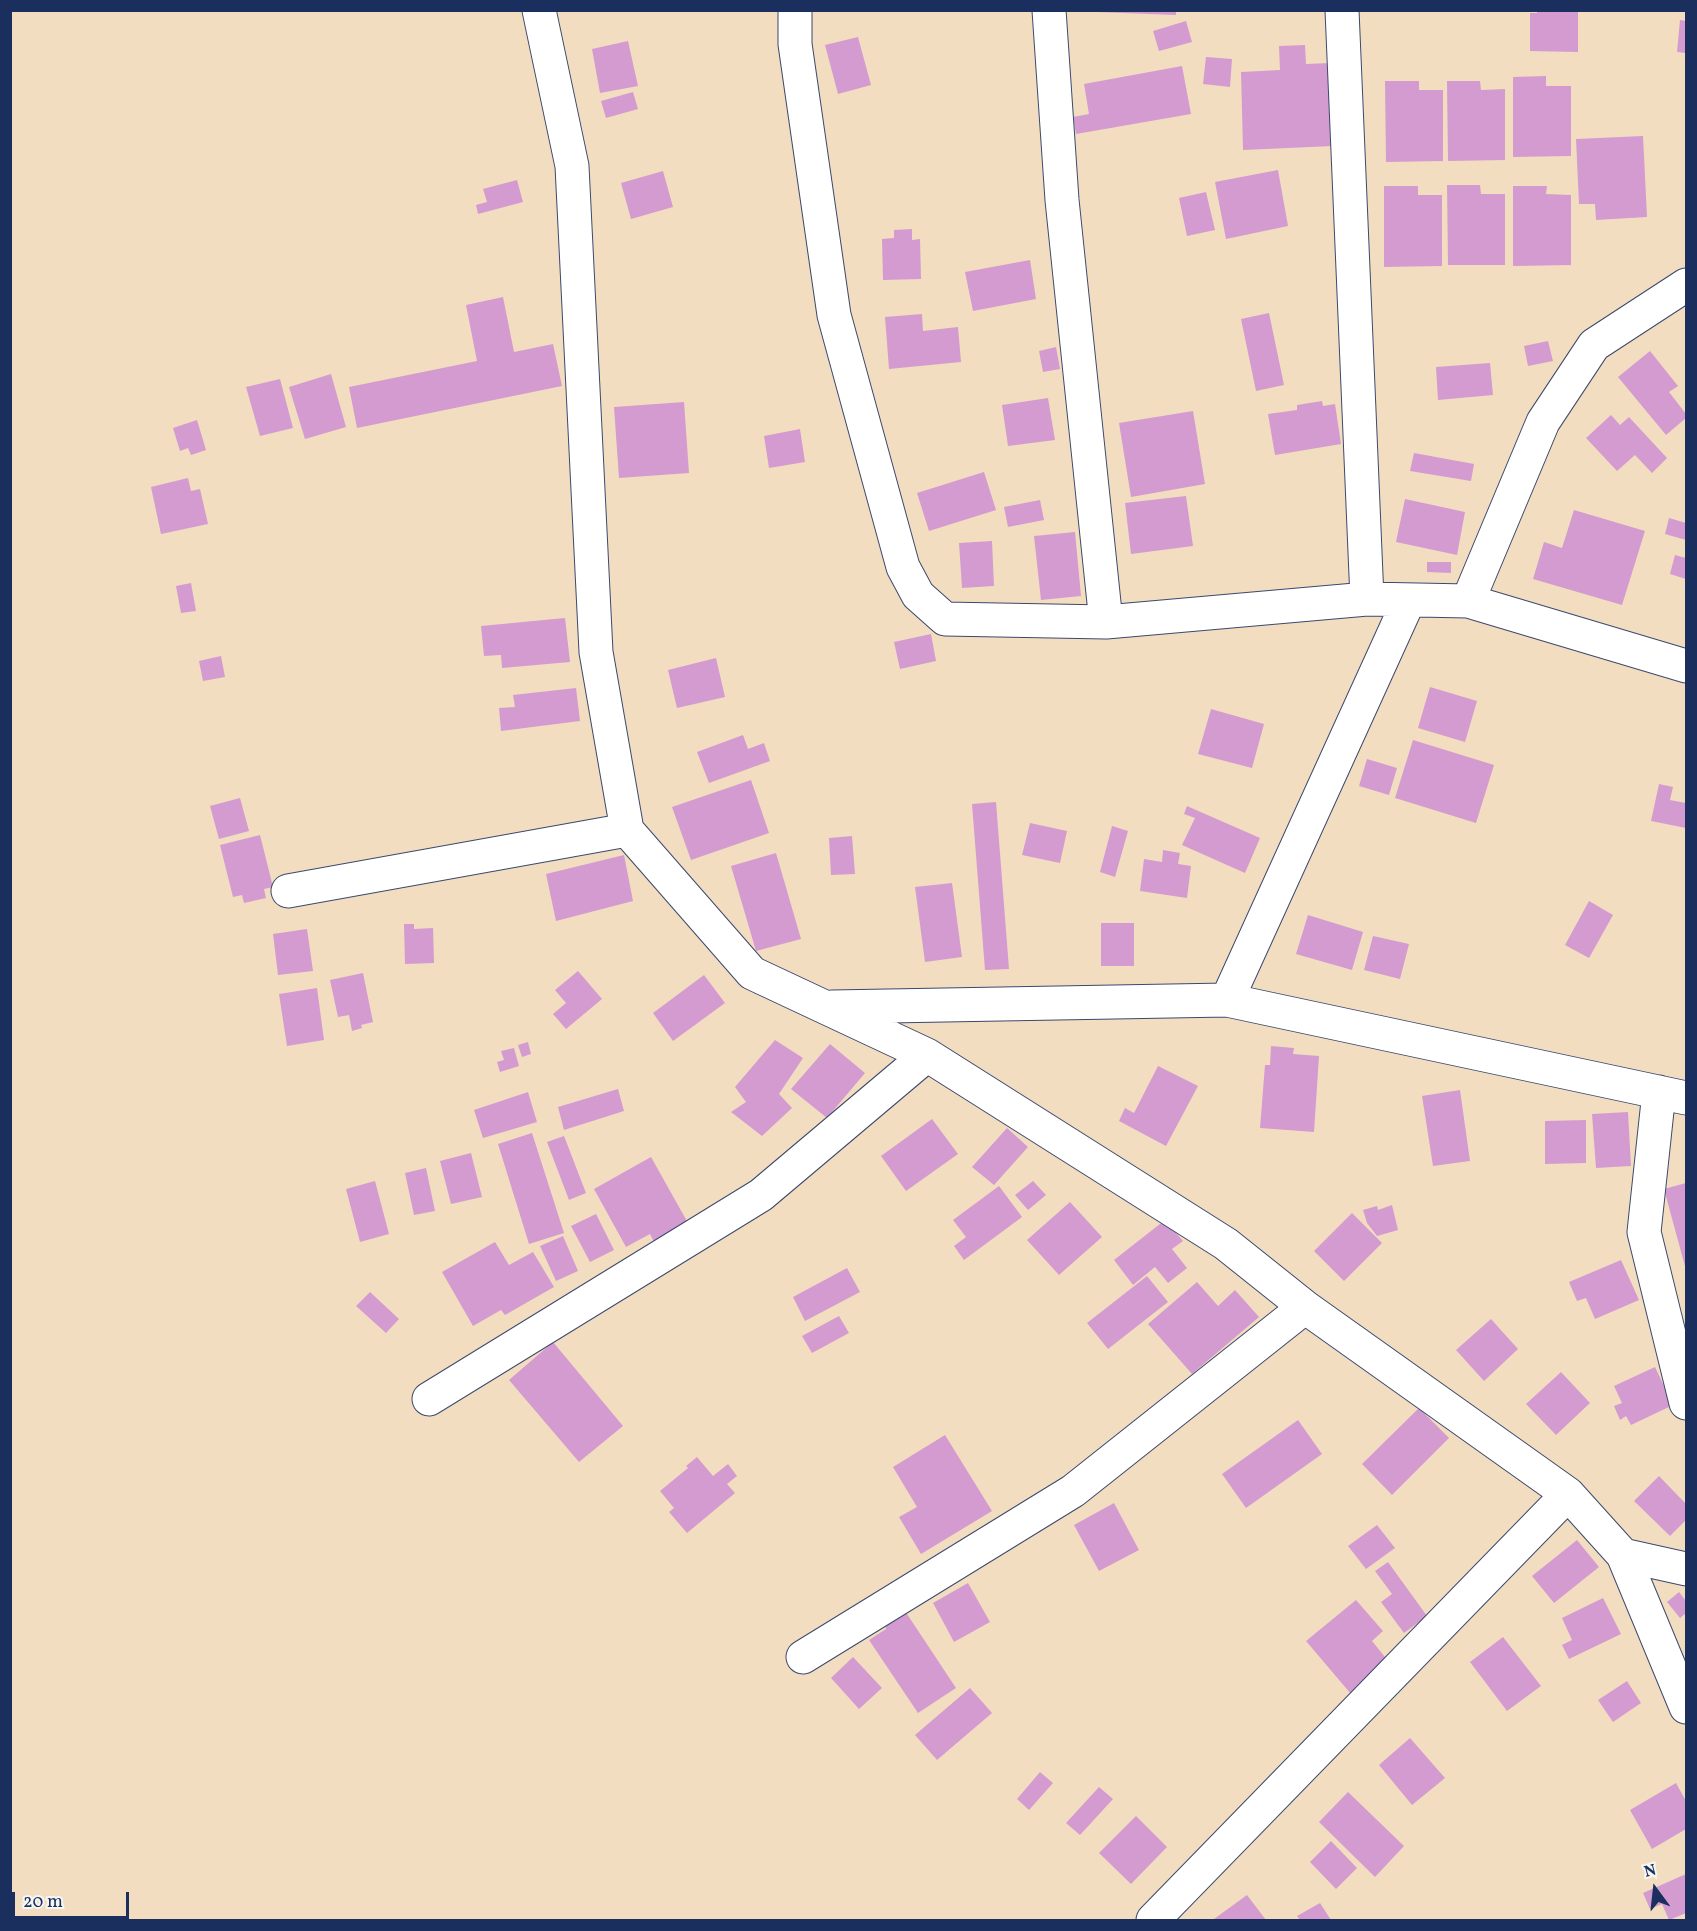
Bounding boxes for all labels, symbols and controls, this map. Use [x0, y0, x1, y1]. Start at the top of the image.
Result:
north arrow [1625, 1859, 1685, 1919]
text: N [1642, 1859, 1659, 1884]
scale bar [15, 1880, 132, 1918]
text: 20 m [23, 1890, 63, 1915]

